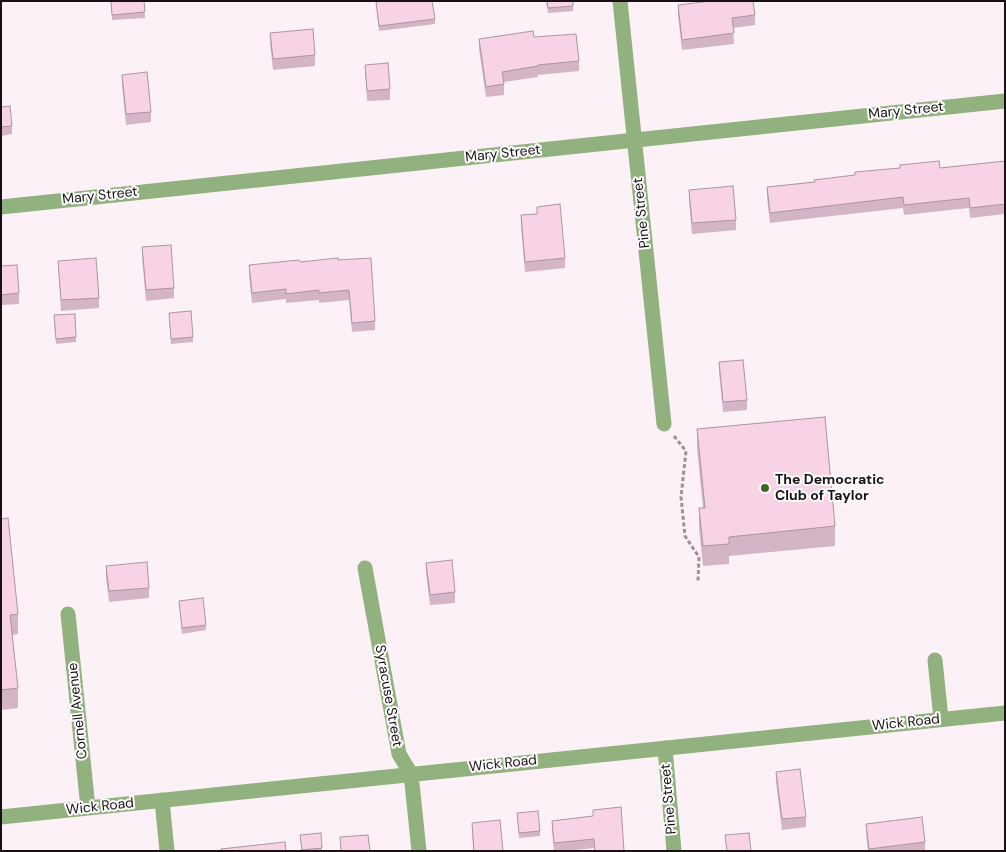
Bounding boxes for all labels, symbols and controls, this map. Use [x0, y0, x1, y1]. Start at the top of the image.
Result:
street label: Mary Street [867, 99, 945, 123]
street label: Mary Street [464, 142, 542, 166]
street label: Pine Street [630, 177, 654, 249]
street label: Mary Street [61, 184, 139, 208]
place label: The Democratic Club of Taylor [775, 472, 885, 504]
marker: The Democratic Club of Taylor [759, 482, 771, 494]
street label: Syracuse Street [371, 644, 405, 748]
street label: Cornell Avenue [65, 662, 91, 760]
street label: Wick Road [871, 711, 941, 735]
street label: Wick Road [468, 752, 538, 776]
street label: Pine Street [658, 763, 680, 835]
street label: Wick Road [65, 795, 135, 819]

